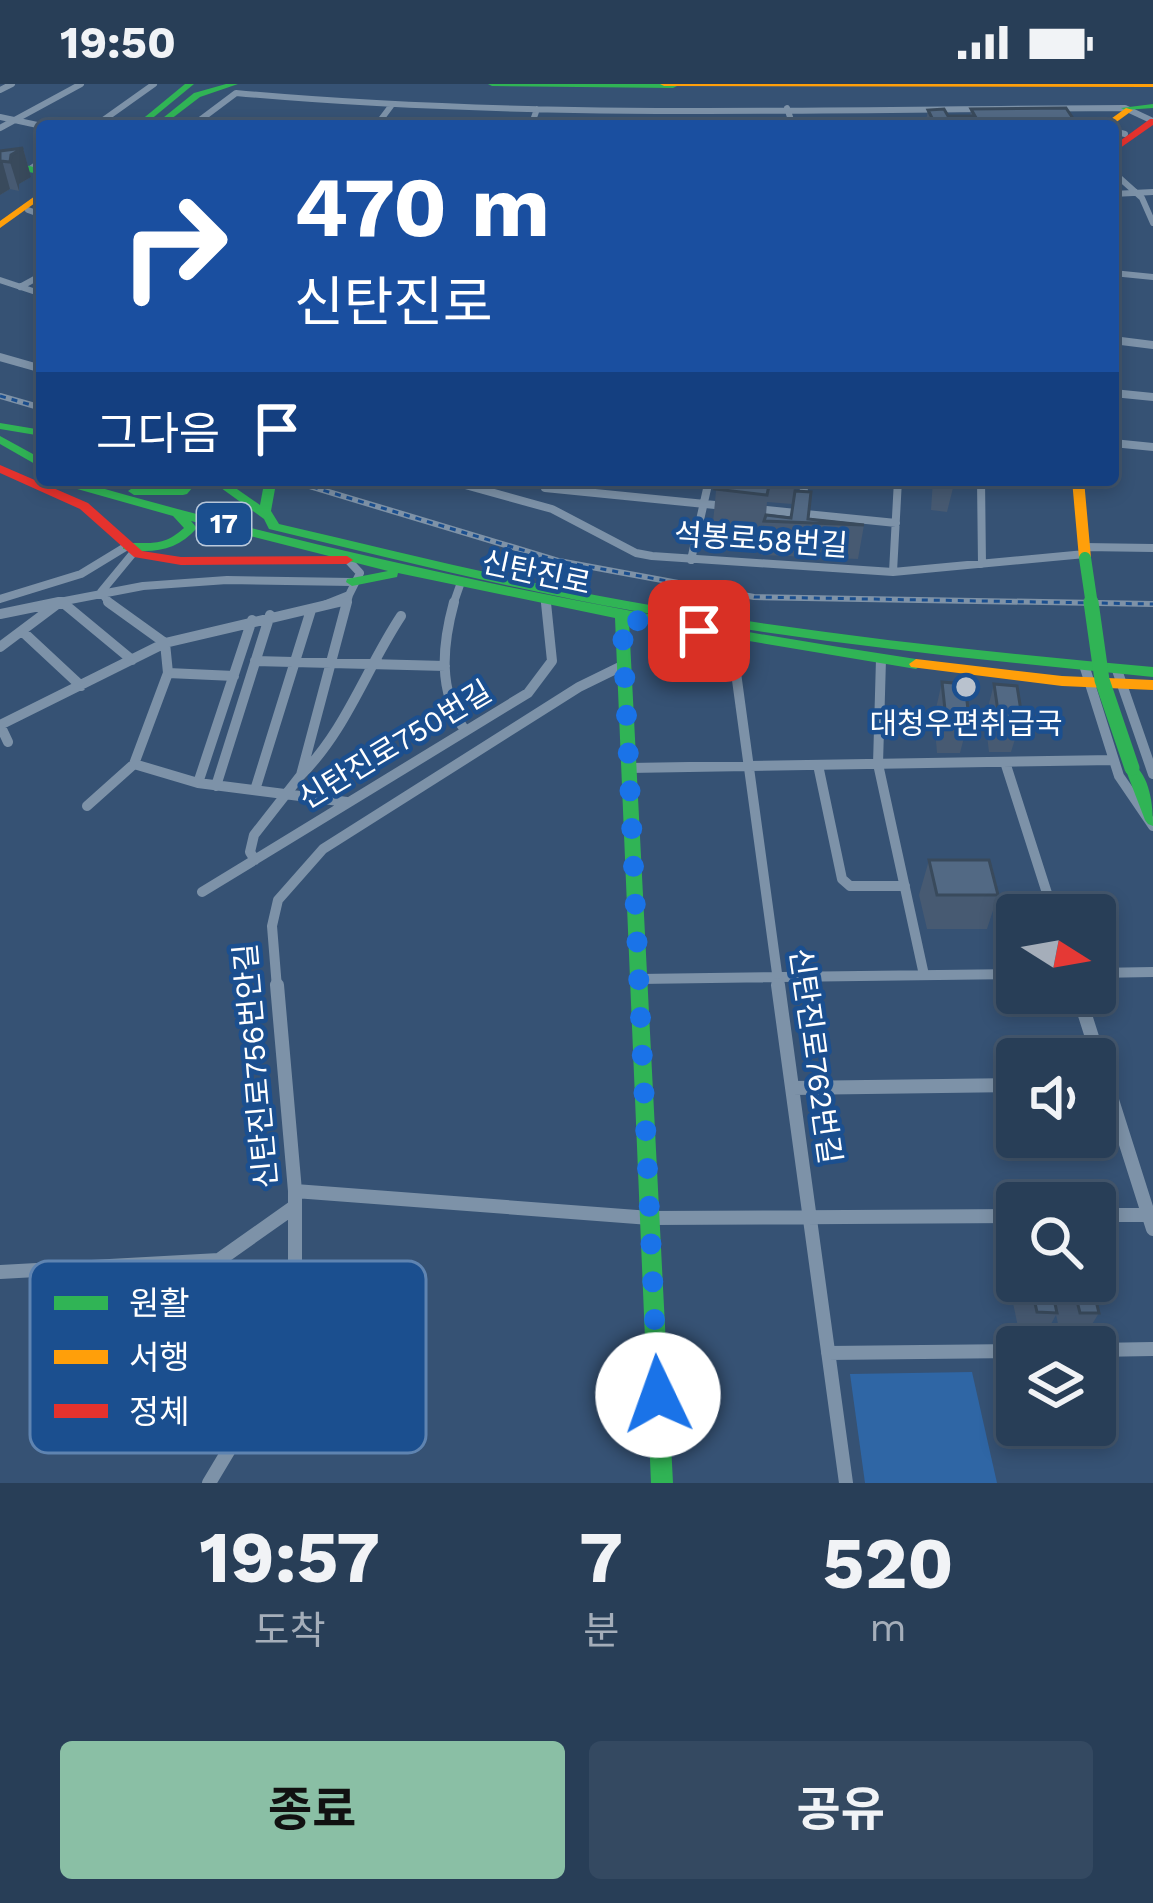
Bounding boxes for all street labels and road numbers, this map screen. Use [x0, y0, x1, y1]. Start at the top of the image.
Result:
road number: 17 [197, 503, 251, 545]
street label: 석봉로58번길 [673, 516, 849, 563]
street label: 신탄진로 [478, 544, 594, 601]
street label: 신탄진로750번길 [292, 673, 497, 816]
street label: 신탄진로756번안길 [227, 942, 284, 1190]
street label: 신탄진로762번길 [783, 946, 848, 1166]

